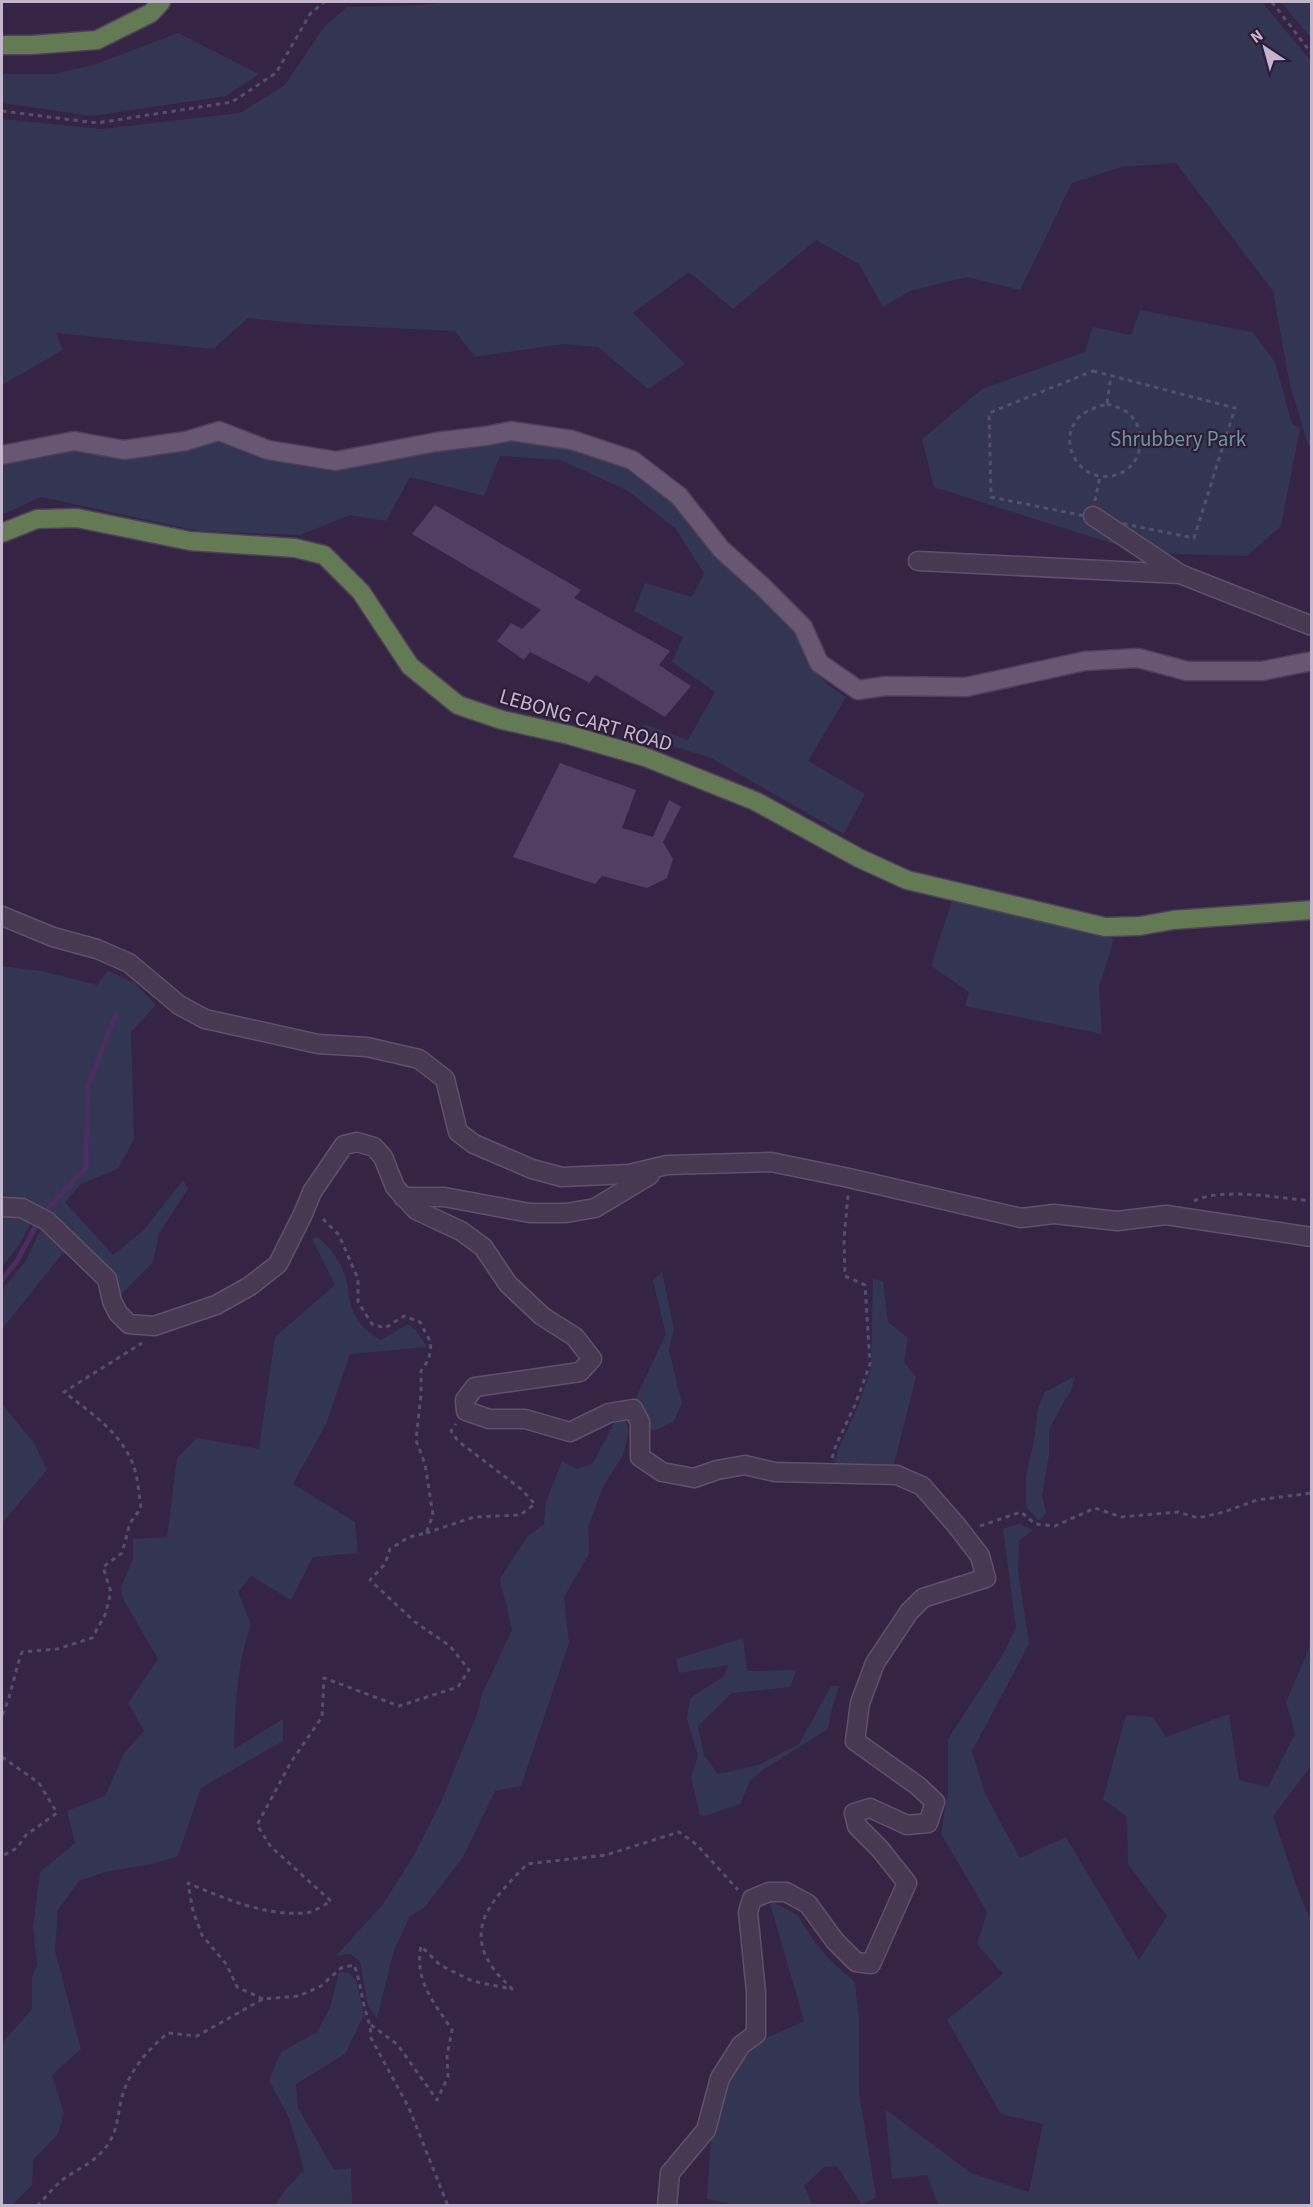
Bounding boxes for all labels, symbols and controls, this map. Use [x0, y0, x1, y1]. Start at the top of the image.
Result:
north arrow [1235, 18, 1295, 78]
text: N [1246, 25, 1268, 49]
park label: Shrubbery Park [1110, 424, 1247, 454]
street label: LEBONG CART ROAD [496, 681, 676, 759]

